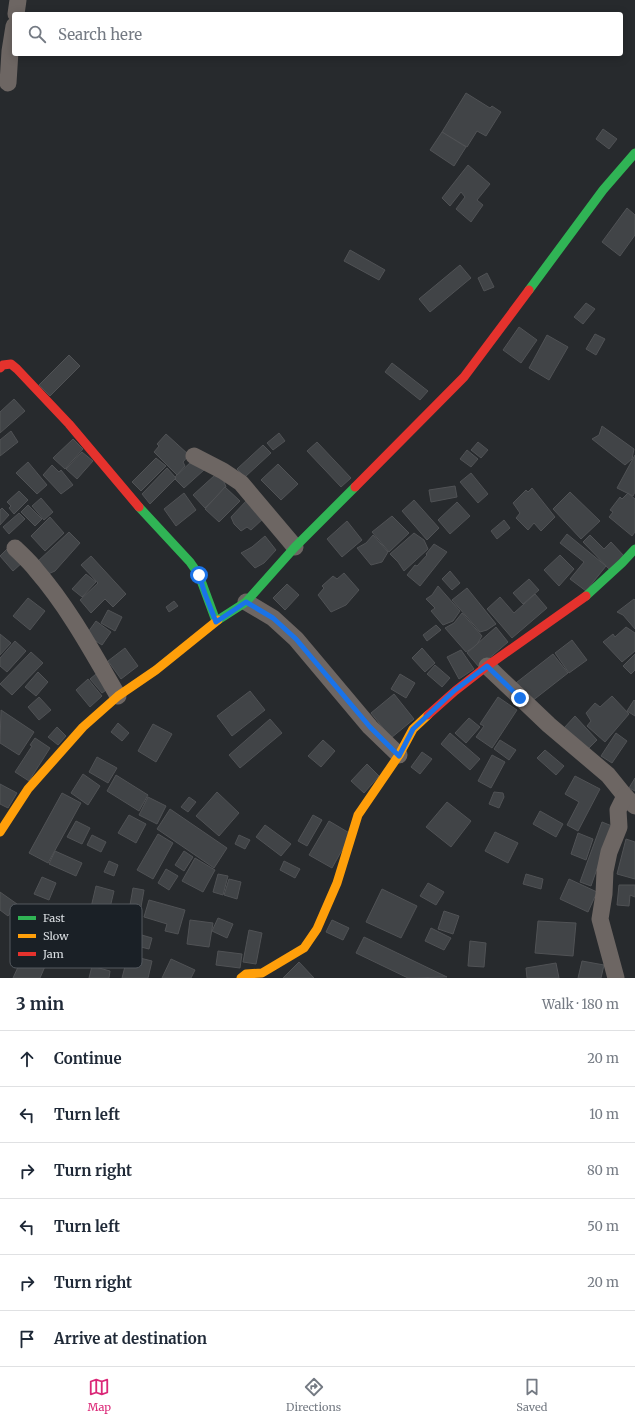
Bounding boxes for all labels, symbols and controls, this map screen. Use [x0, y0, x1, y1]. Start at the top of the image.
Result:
search box [12, 12, 623, 56]
icon: search [26, 23, 48, 45]
text: Search here [58, 25, 142, 44]
route start [190, 566, 208, 584]
route end [511, 689, 529, 707]
legend [10, 904, 142, 968]
text: Fast [43, 911, 66, 925]
text: Slow [43, 929, 69, 943]
text: Jam [42, 947, 64, 961]
text: 3 min [16, 993, 64, 1015]
text: Walk · 180 m [542, 996, 619, 1013]
icon: ahead [16, 1048, 38, 1070]
text: Continue [54, 1049, 122, 1068]
text: 20 m [587, 1050, 619, 1067]
icon: left [16, 1104, 38, 1126]
text: Turn left [54, 1105, 120, 1124]
text: 10 m [589, 1106, 619, 1123]
icon: right [16, 1160, 38, 1182]
text: Turn right [54, 1161, 132, 1180]
text: 80 m [587, 1162, 619, 1179]
icon: left [16, 1216, 38, 1238]
text: Turn left [54, 1217, 120, 1236]
text: 50 m [587, 1218, 619, 1235]
icon: right [16, 1272, 38, 1294]
text: Turn right [54, 1273, 132, 1292]
text: 20 m [587, 1274, 619, 1291]
icon: arrive [16, 1328, 38, 1350]
text: Arrive at destination [54, 1329, 207, 1348]
tab: Map [88, 1376, 111, 1414]
tab: Directions [286, 1376, 341, 1414]
tab: Saved [516, 1376, 547, 1414]

